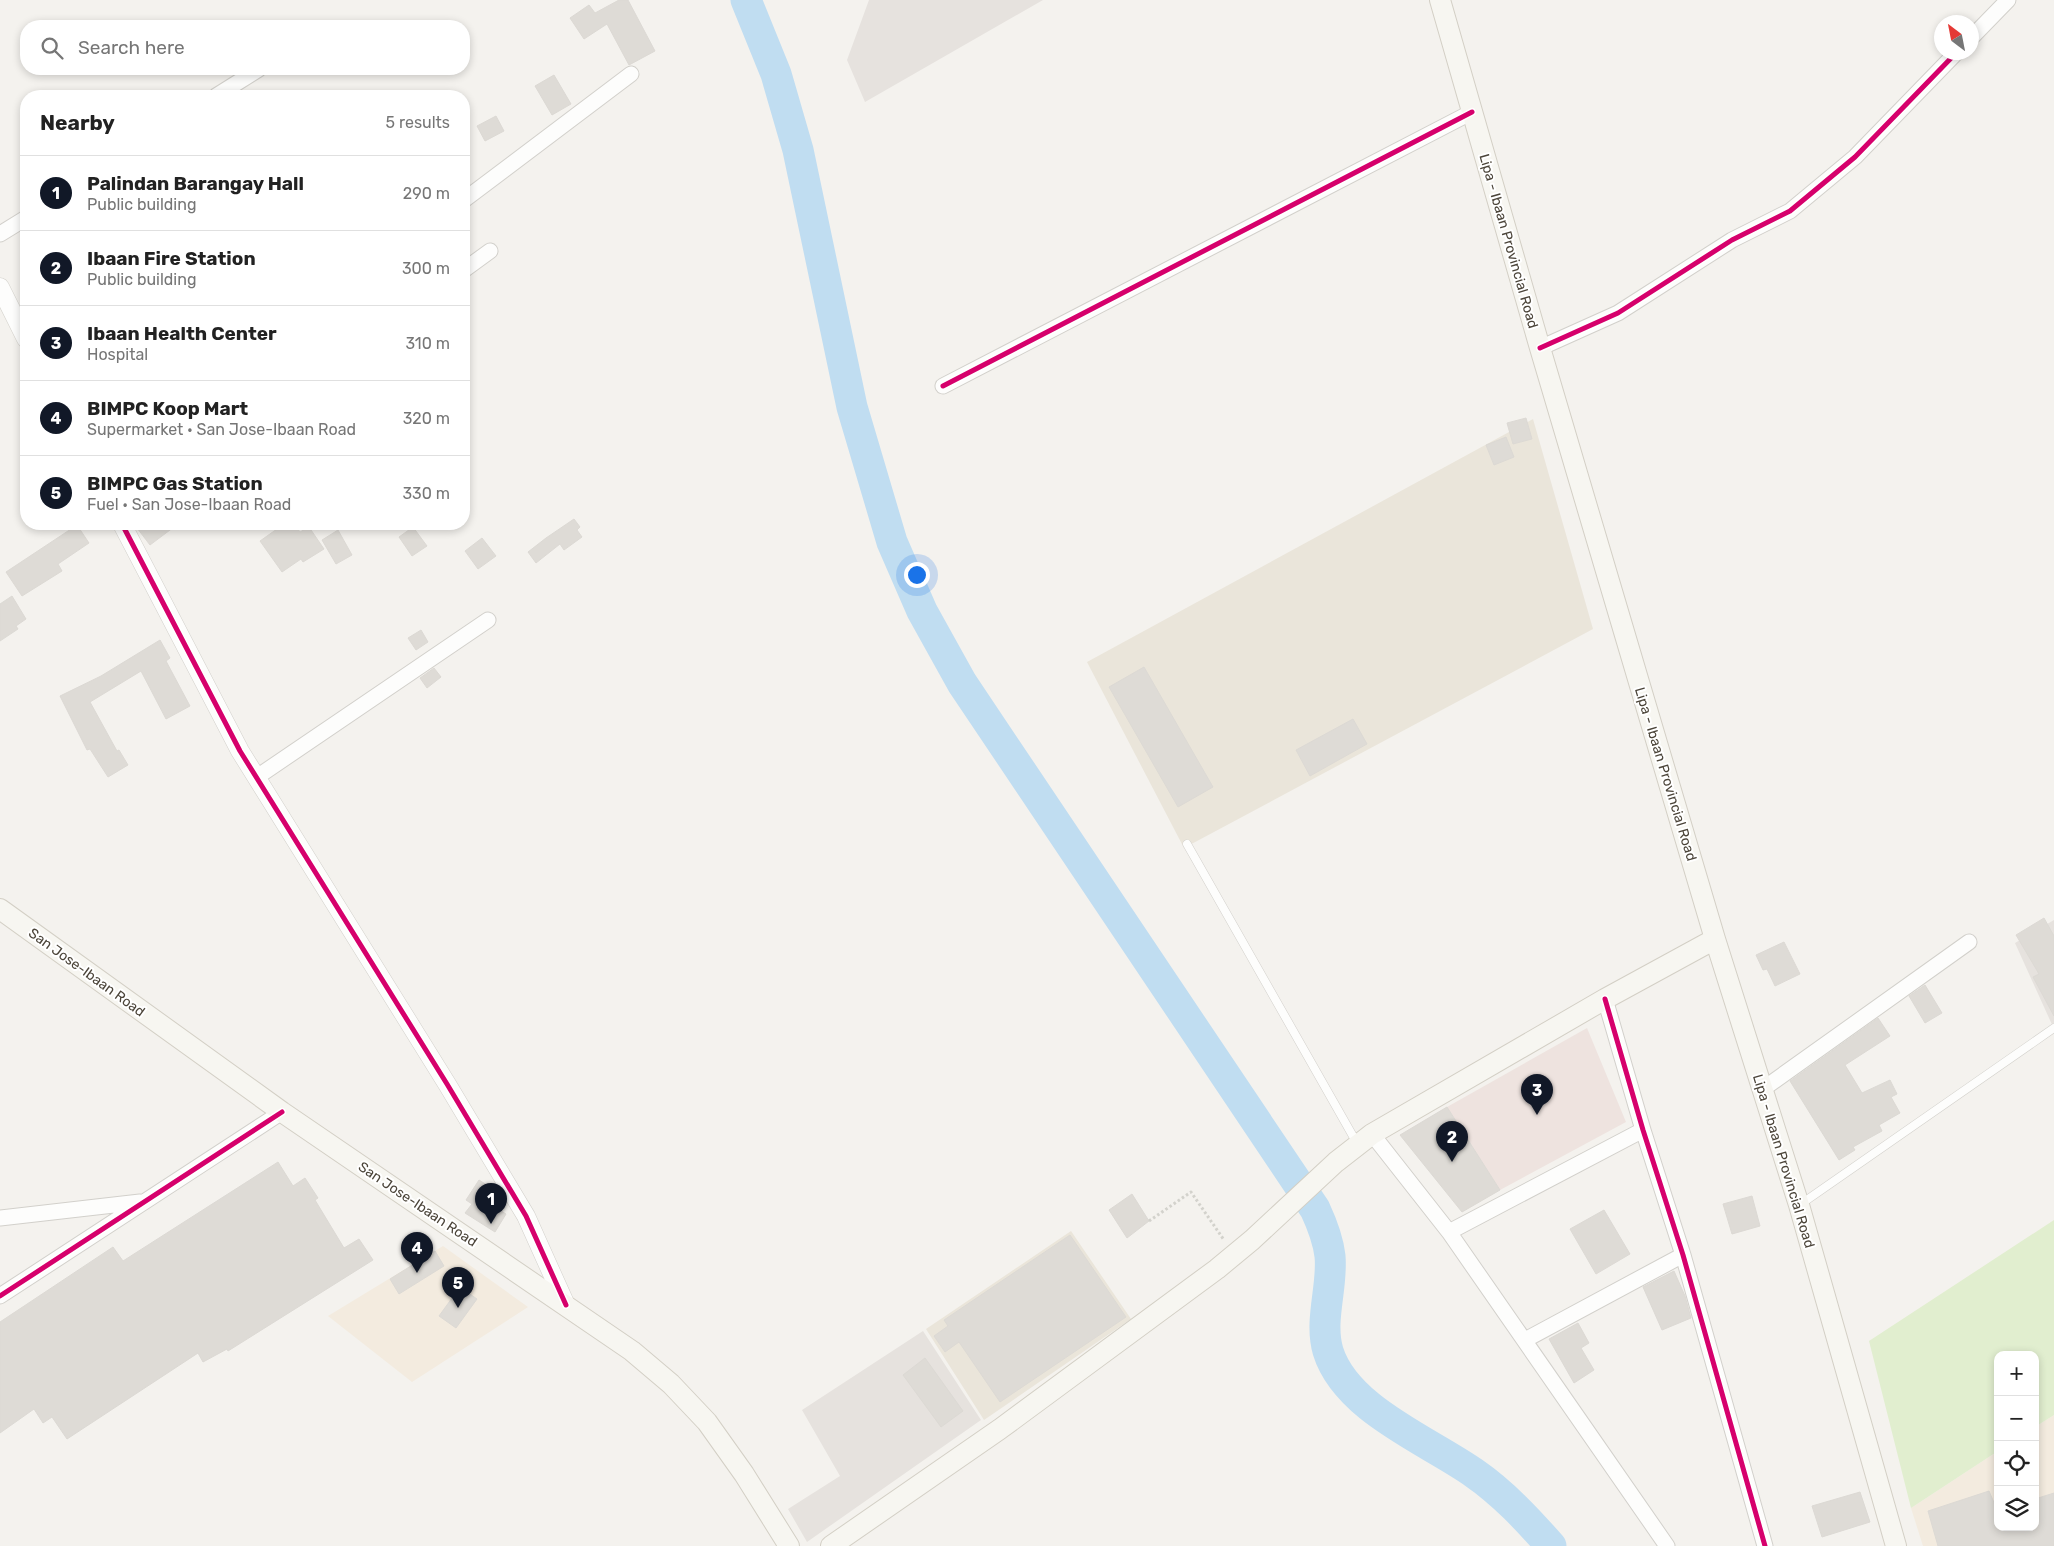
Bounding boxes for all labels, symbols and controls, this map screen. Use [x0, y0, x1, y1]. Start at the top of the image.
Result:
north arrow [1934, 15, 1979, 60]
search box [20, 20, 470, 75]
icon: search [38, 34, 66, 62]
text: Search here [78, 36, 185, 59]
text: Nearby [40, 110, 115, 135]
text: 5 results [386, 113, 450, 132]
street label: Lipa - Ibaan Provincial Road [1475, 152, 1542, 330]
text: Palindan Barangay Hall [87, 172, 304, 195]
text: 1 [52, 184, 60, 203]
text: 290 m [403, 184, 450, 203]
text: Public building [87, 195, 197, 214]
text: Ibaan Fire Station [87, 247, 256, 270]
text: 2 [51, 259, 61, 278]
text: 300 m [402, 259, 450, 278]
text: Public building [87, 270, 197, 289]
text: Ibaan Health Center [87, 322, 277, 345]
text: 3 [51, 334, 61, 353]
text: 310 m [406, 334, 450, 353]
text: Hospital [87, 345, 148, 364]
text: BIMPC Koop Mart [87, 397, 248, 420]
text: 4 [51, 409, 61, 428]
text: 320 m [403, 409, 450, 428]
text: Supermarket · San Jose-Ibaan Road [87, 420, 356, 439]
text: BIMPC Gas Station [87, 472, 263, 495]
text: 5 [51, 484, 61, 503]
text: 330 m [402, 484, 450, 503]
text: Fuel · San Jose-Ibaan Road [87, 495, 291, 514]
your location [904, 562, 930, 588]
street label: Lipa - Ibaan Provincial Road [1631, 685, 1700, 863]
street label: San Jose-Ibaan Road [25, 924, 148, 1020]
street label: Lipa - Ibaan Provincial Road [1749, 1072, 1818, 1250]
pin: 3 [1521, 1074, 1553, 1115]
pin: 2 [1436, 1121, 1468, 1162]
street label: San Jose-Ibaan Road [355, 1158, 480, 1250]
pin: 1 [475, 1183, 507, 1224]
pin: 4 [401, 1232, 433, 1273]
pin: 5 [442, 1267, 474, 1308]
map controls [1994, 1351, 2039, 1531]
button: + [1994, 1351, 2039, 1396]
button: − [1994, 1396, 2039, 1441]
button: locate [1994, 1441, 2039, 1486]
button: layers [1994, 1486, 2039, 1531]

